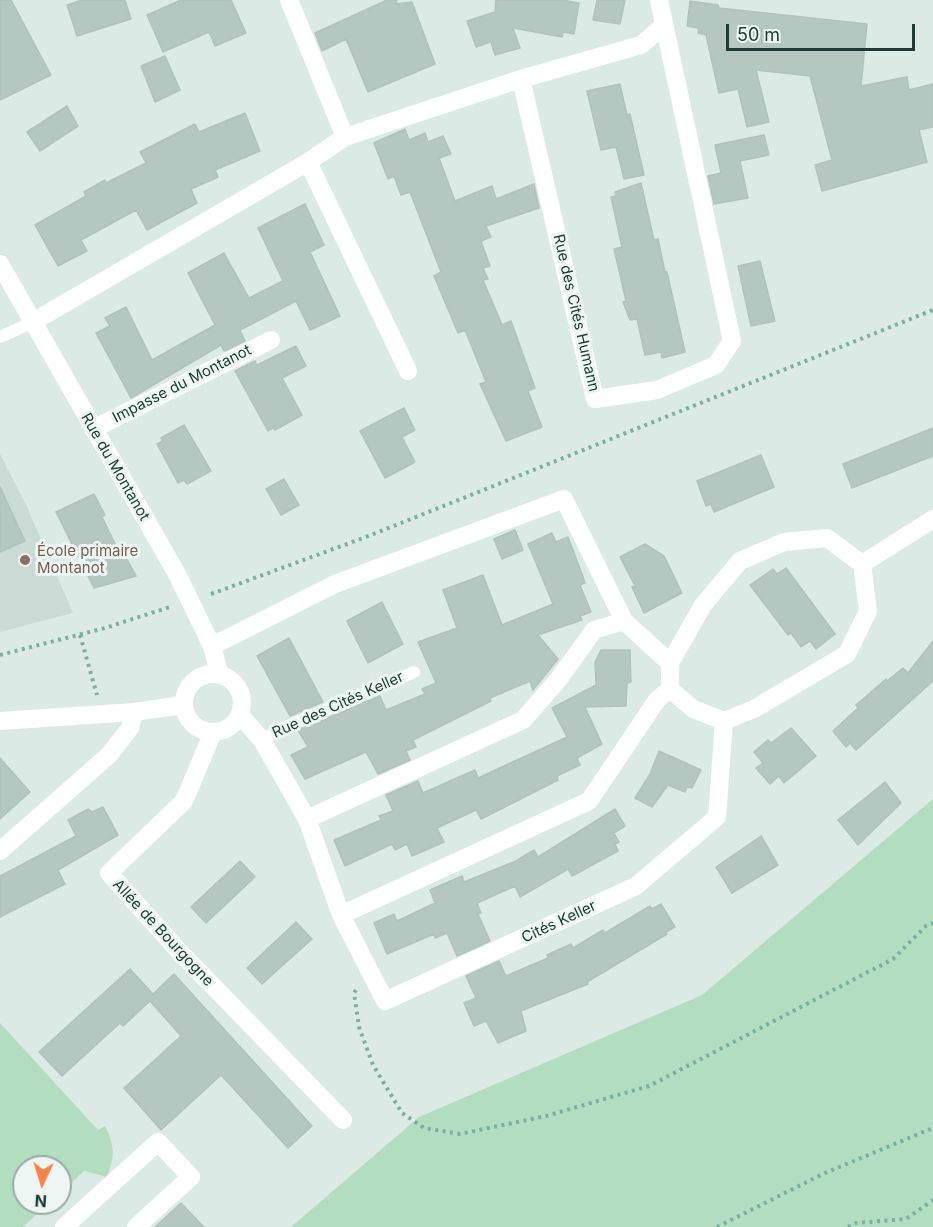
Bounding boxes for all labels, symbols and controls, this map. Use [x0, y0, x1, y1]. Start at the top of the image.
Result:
scale bar [729, 12, 918, 50]
text: 50 m [737, 24, 780, 45]
street label: Rue des Cités Humann [549, 232, 603, 394]
street label: Impasse du Montanot [109, 341, 255, 427]
street label: Rue du Montanot [77, 410, 153, 524]
place label: École primaire Montanot [37, 542, 138, 577]
marker: École primaire Montanot [18, 553, 32, 567]
street label: Rue des Cités Keller [270, 668, 406, 742]
street label: Allée de Bourgogne [109, 876, 217, 990]
street label: Cités Keller [519, 897, 599, 947]
north arrow [12, 1155, 72, 1215]
text: N [34, 1191, 48, 1211]

